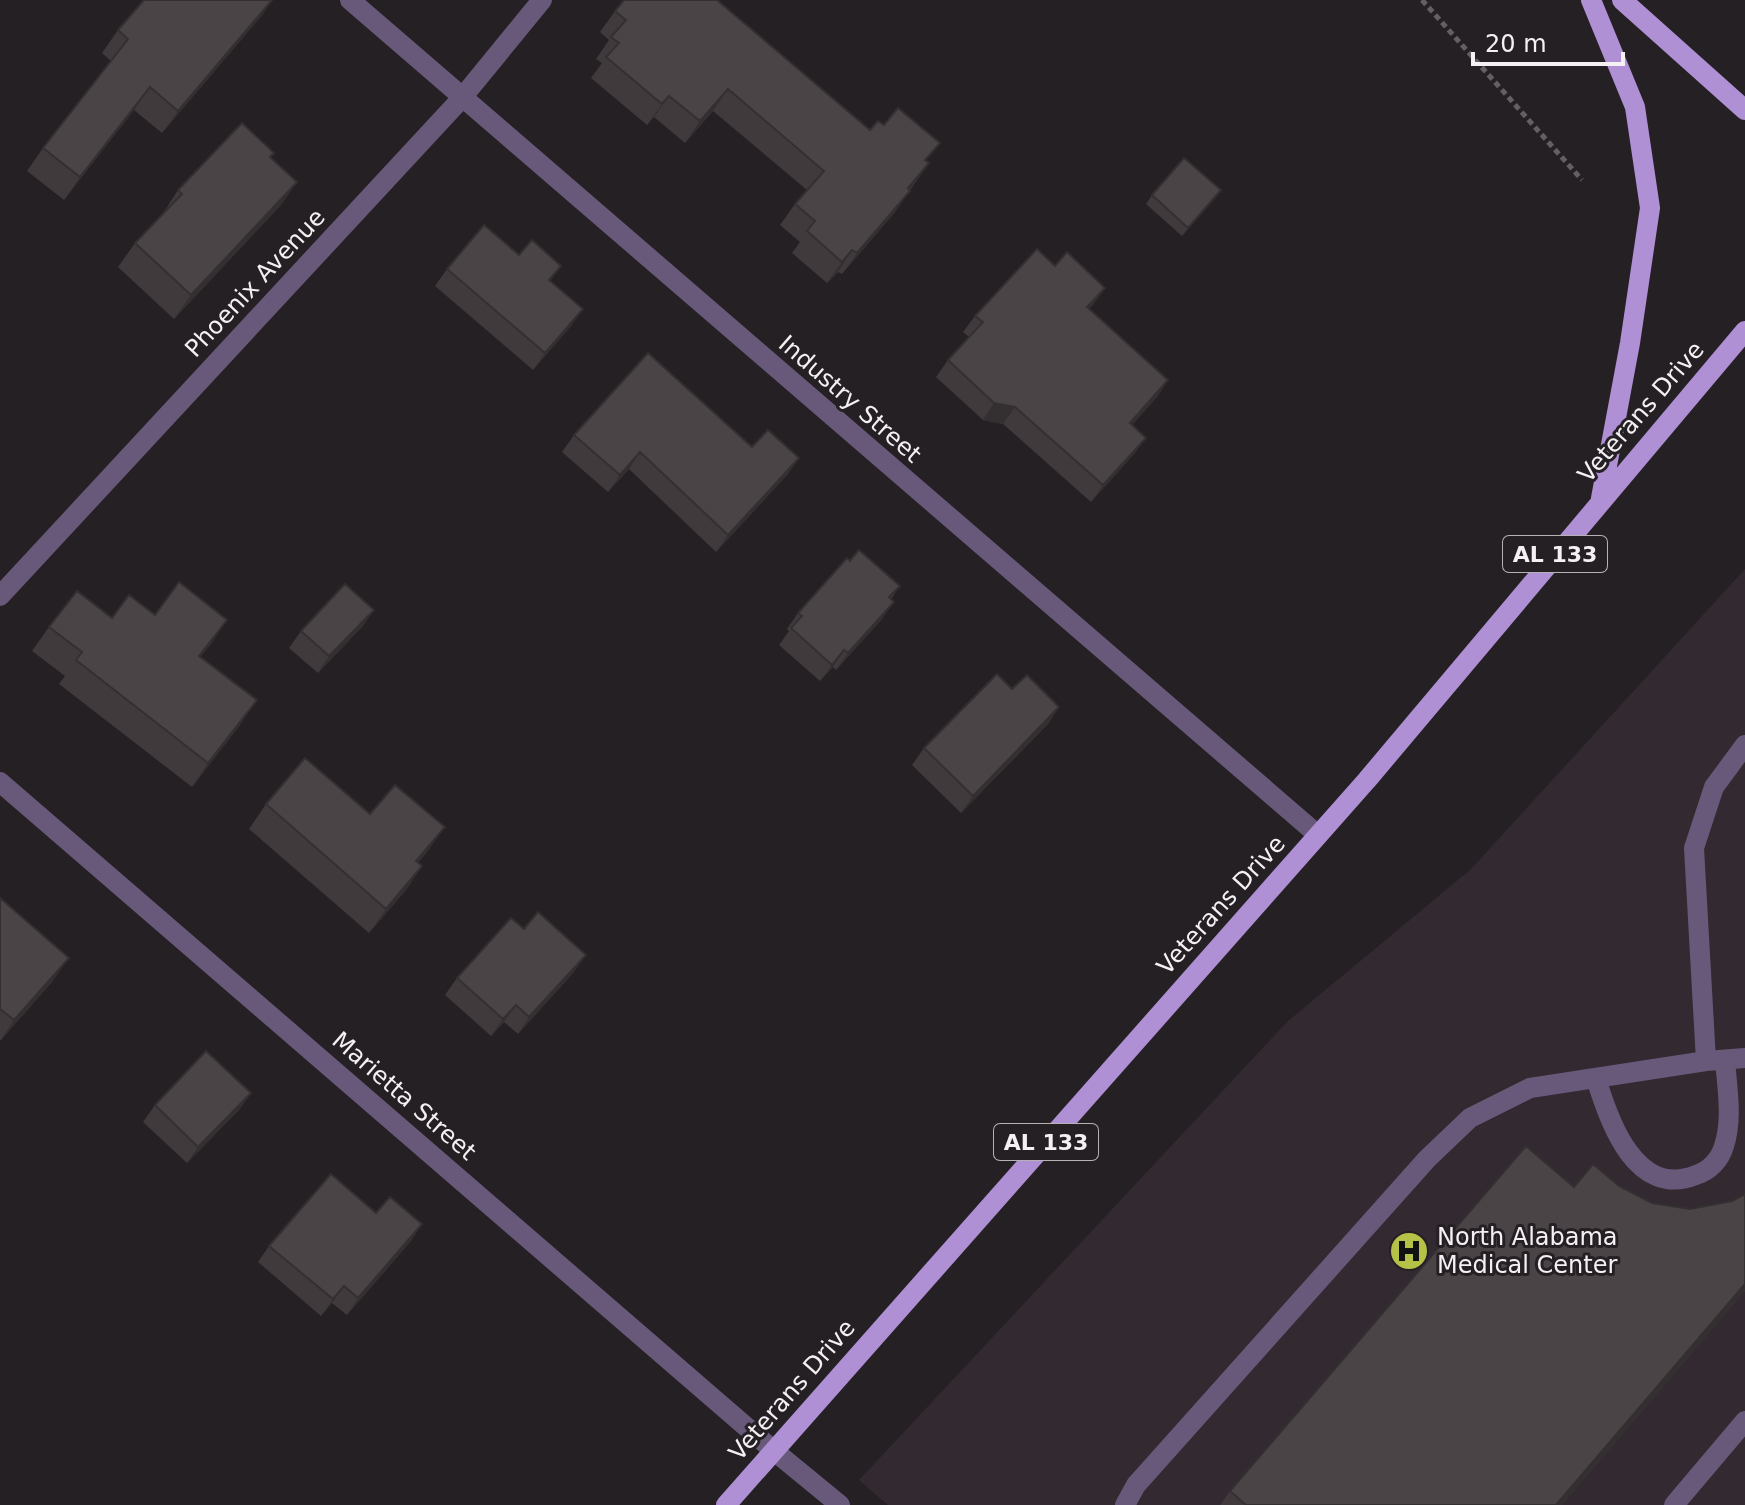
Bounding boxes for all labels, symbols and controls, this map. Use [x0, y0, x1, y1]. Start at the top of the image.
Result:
scale bar [1473, 16, 1623, 66]
text: 20 m [1485, 30, 1547, 58]
street label: Phoenix Avenue [179, 203, 331, 363]
street label: Industry Street [773, 330, 927, 468]
street label: Veterans Drive [1572, 336, 1710, 488]
road number: AL 133 [1503, 536, 1607, 572]
street label: Veterans Drive [1151, 830, 1291, 980]
street label: Marietta Street [327, 1026, 481, 1166]
road number: AL 133 [994, 1124, 1098, 1160]
place label: North Alabama Medical Center [1437, 1223, 1618, 1279]
hospital icon: North Alabama Medical Center [1388, 1230, 1430, 1272]
street label: Veterans Drive [723, 1314, 861, 1466]

